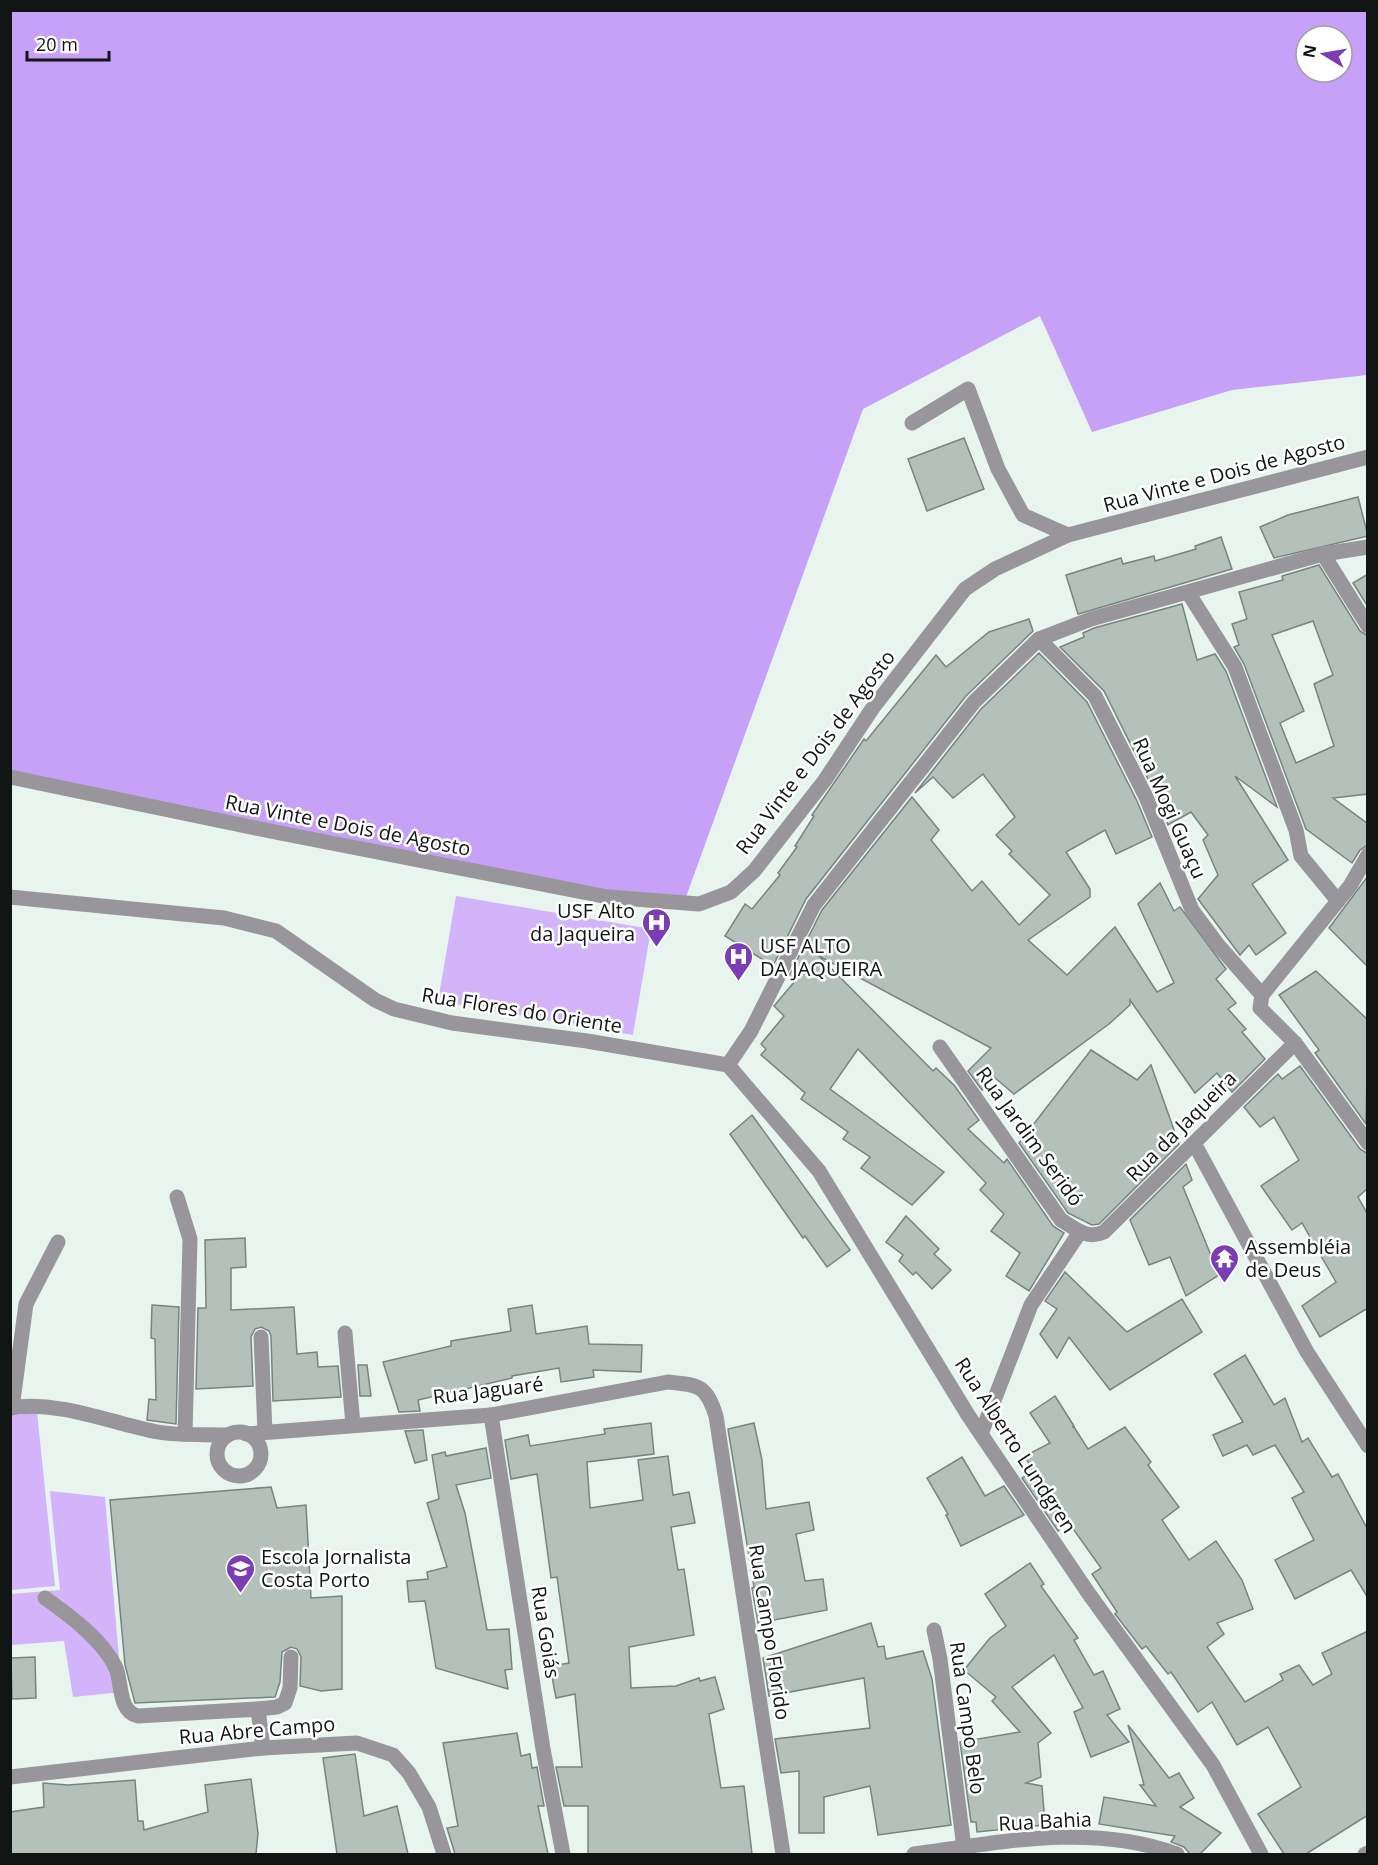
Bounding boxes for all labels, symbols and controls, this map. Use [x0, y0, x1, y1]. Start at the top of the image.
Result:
scale bar [27, 24, 110, 62]
north arrow [1294, 24, 1354, 84]
text: 20 m [36, 32, 78, 56]
text: N [1297, 43, 1321, 60]
street label: Rua Vinte e Dois de Agosto [1100, 428, 1348, 518]
street label: Rua Vinte e Dois de Agosto [729, 644, 901, 860]
street label: Rua Mogi Guaçu [1127, 733, 1213, 883]
street label: Rua Vinte e Dois de Agosto [223, 788, 473, 862]
place label: USF Alto da Jaqueira [530, 897, 635, 947]
hospital icon: USF Alto da Jaqueira [640, 906, 672, 948]
place label: USF ALTO DA JAQUEIRA [760, 932, 883, 982]
hospital icon: USF ALTO DA JAQUEIRA [723, 940, 755, 982]
street label: Rua Flores do Oriente [420, 981, 624, 1039]
street label: Rua Jardim Seridó [970, 1061, 1090, 1211]
street label: Rua da Jaqueira [1120, 1065, 1242, 1187]
place label: Assembléia de Deus [1245, 1233, 1351, 1283]
temple icon: Assembléia de Deus [1208, 1242, 1240, 1284]
street label: Rua Alberto Lundgren [949, 1352, 1083, 1538]
street label: Rua Jaguaré [431, 1370, 545, 1410]
street label: Rua Campo Florido [743, 1542, 797, 1722]
place label: Escola Jornalista Costa Porto [261, 1543, 411, 1593]
school or university icon: Escola Jornalista Costa Porto [224, 1552, 256, 1594]
street label: Rua Goiás [525, 1584, 567, 1680]
street label: Rua Campo Belo [944, 1640, 992, 1796]
street label: Rua Abre Campo [178, 1710, 336, 1750]
street label: Rua Bahia [998, 1805, 1092, 1837]

